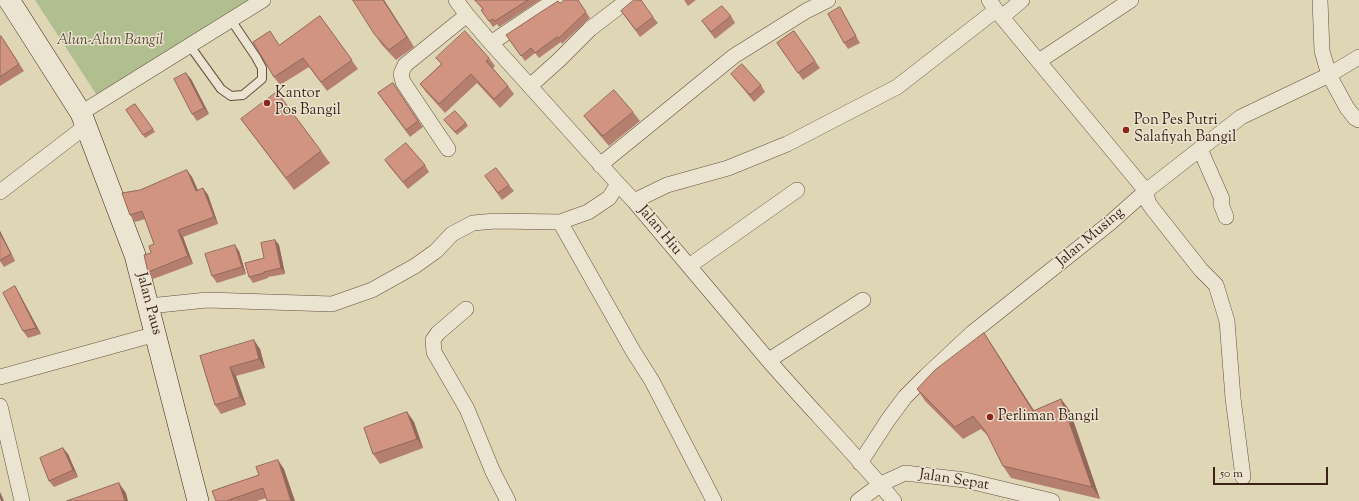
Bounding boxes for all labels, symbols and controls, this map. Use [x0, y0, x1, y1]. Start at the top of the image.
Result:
park label: Alun-Alun Bangil [57, 32, 163, 50]
place label: Kantor Pos Bangil [275, 85, 341, 120]
marker: Kantor Pos Bangil [262, 98, 272, 108]
place label: Pon Pes Putri Salafiyah Bangil [1134, 112, 1236, 147]
marker: Pon Pes Putri Salafiyah Bangil [1121, 125, 1131, 135]
street label: Jalan Hiu [633, 203, 685, 259]
street label: Jalan Musing [1053, 204, 1129, 272]
street label: Jalan Paus [131, 271, 165, 337]
place label: Perliman Bangil [998, 408, 1099, 426]
marker: Perliman Bangil [985, 412, 995, 422]
scale bar [1215, 459, 1330, 485]
text: 50 m [1220, 465, 1243, 483]
street label: Jalan Sepat [918, 467, 990, 495]

